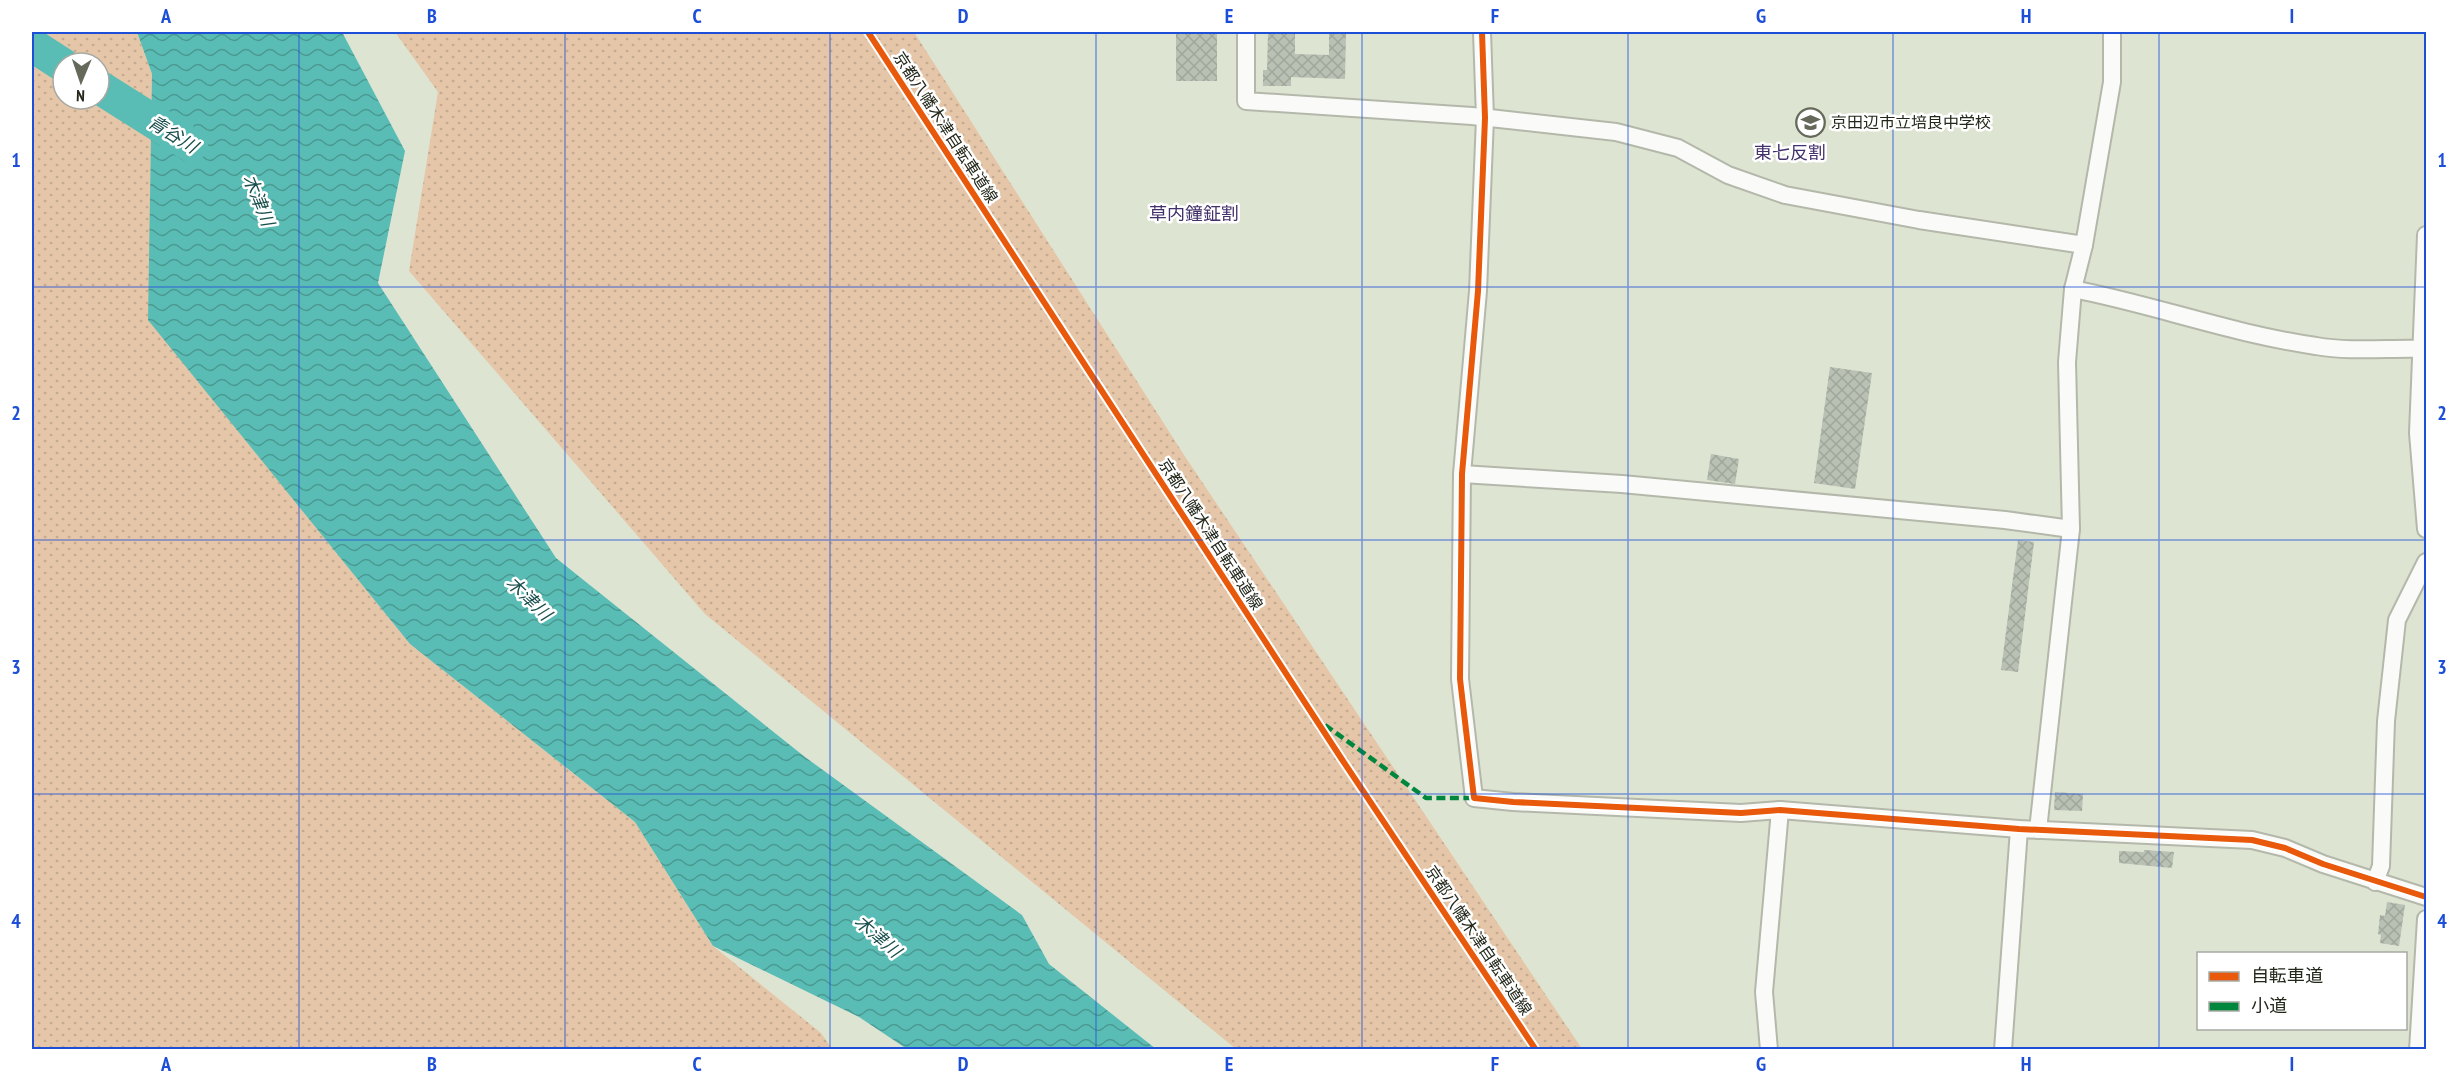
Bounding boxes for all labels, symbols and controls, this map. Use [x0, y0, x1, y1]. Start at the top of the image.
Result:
text: A [160, 3, 172, 29]
text: B [427, 3, 437, 29]
text: C [692, 3, 702, 29]
text: D [958, 3, 969, 29]
text: E [1225, 3, 1233, 29]
text: F [1491, 3, 1499, 29]
text: G [1756, 3, 1766, 29]
text: H [2021, 3, 2031, 29]
text: I [2290, 3, 2294, 29]
street label: 京都八幡木津自転車道線 [890, 48, 1002, 206]
north arrow [51, 51, 111, 111]
text: N [76, 86, 85, 106]
school or university icon: 京田辺市立培良中学校 [1794, 106, 1826, 138]
water label: 青谷川 [144, 110, 204, 159]
place label: 京田辺市立培良中学校 [1831, 112, 1991, 132]
district label: 東七反割 [1754, 141, 1826, 164]
text: 1 [11, 147, 21, 173]
text: 1 [2437, 147, 2447, 173]
water label: 木津川 [238, 171, 281, 231]
district label: 草内鐘鉦割 [1149, 202, 1239, 225]
text: 2 [11, 400, 21, 426]
text: 2 [2437, 400, 2447, 426]
street label: 京都八幡木津自転車道線 [1155, 455, 1267, 613]
water label: 木津川 [502, 571, 558, 626]
text: 3 [11, 654, 21, 680]
text: 3 [2437, 654, 2447, 680]
street label: 京都八幡木津自転車道線 [1421, 861, 1537, 1019]
text: 4 [11, 908, 21, 934]
text: 4 [2437, 908, 2447, 934]
water label: 木津川 [850, 910, 907, 964]
legend [2197, 952, 2407, 1030]
text: 自転車道 [2251, 964, 2323, 987]
text: 小道 [2251, 994, 2287, 1017]
text: A [160, 1051, 172, 1077]
text: B [427, 1051, 437, 1077]
text: C [692, 1051, 702, 1077]
text: D [958, 1051, 969, 1077]
text: E [1225, 1051, 1233, 1077]
text: F [1491, 1051, 1499, 1077]
text: G [1756, 1051, 1766, 1077]
text: H [2021, 1051, 2031, 1077]
text: I [2290, 1051, 2294, 1077]

